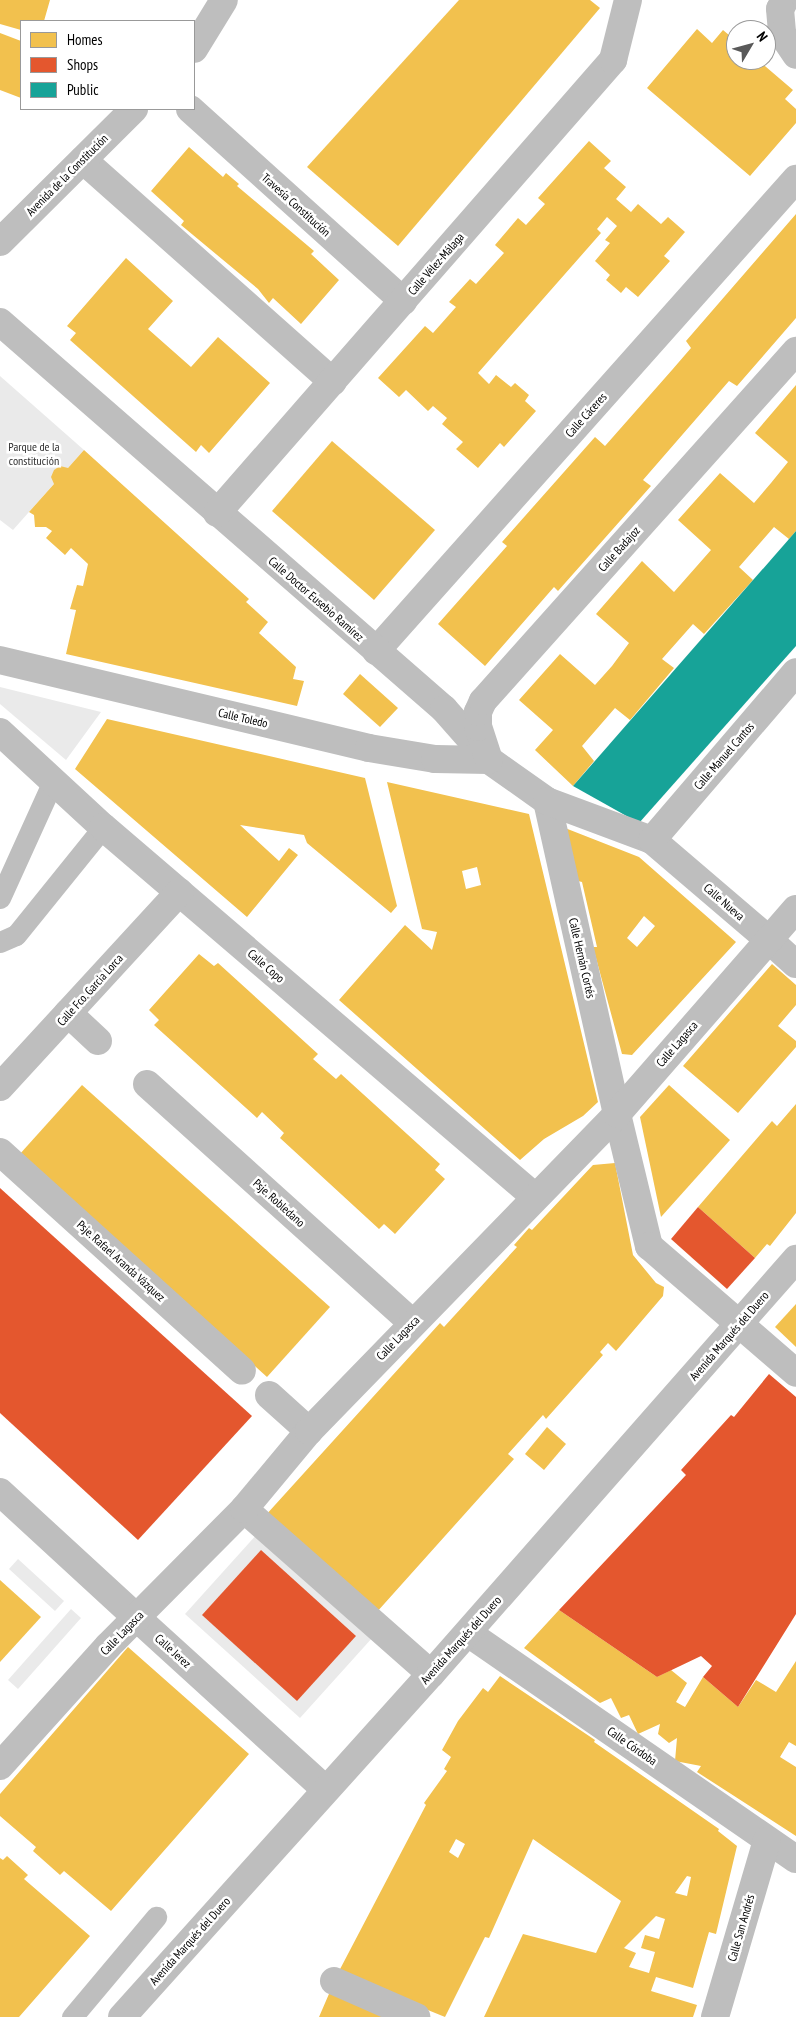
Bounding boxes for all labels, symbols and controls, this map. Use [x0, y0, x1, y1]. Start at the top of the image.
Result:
legend [20, 20, 195, 110]
north arrow [726, 20, 776, 70]
text: N [753, 28, 772, 45]
text: Homes [67, 30, 103, 49]
text: Shops [67, 55, 98, 74]
text: Public [67, 80, 98, 99]
street label: Avenida de la Constitución [23, 131, 111, 219]
street label: Travesía Constitución [259, 170, 333, 240]
street label: Calle Vélez-Málaga [405, 230, 467, 298]
street label: Calle Cáceres [562, 390, 610, 440]
park label: Parque de la constitución [8, 440, 60, 468]
street label: Calle Badajoz [595, 524, 643, 574]
street label: Calle Doctor Eusebio Ramírez [265, 554, 367, 644]
street label: Calle Toledo [217, 705, 269, 731]
street label: Calle Manuel Cantos [691, 719, 757, 793]
street label: Calle Nueva [701, 880, 747, 924]
street label: Calle Hernán Cortés [566, 916, 598, 1000]
street label: Calle Copo [245, 946, 287, 986]
street label: Calle Fco. Garcia Lorca [54, 951, 126, 1029]
street label: Calle Lagasca [653, 1018, 701, 1070]
street label: Psje. Robledano [250, 1176, 308, 1230]
street label: Psje. Rafael Aranda Vázquez [73, 1217, 169, 1305]
street label: Avenida Marqués del Duero [686, 1288, 772, 1384]
street label: Calle Lagasca [373, 1313, 423, 1363]
street label: Avenida Marqués del Duero [418, 1593, 504, 1687]
street label: Calle Lagasca [97, 1608, 147, 1658]
street label: Calle Jerez [152, 1631, 194, 1671]
street label: Calle Córdoba [604, 1724, 660, 1768]
street label: Calle San Andrés [725, 1893, 757, 1963]
street label: Avenida Marqués del Duero [147, 1894, 233, 1988]

